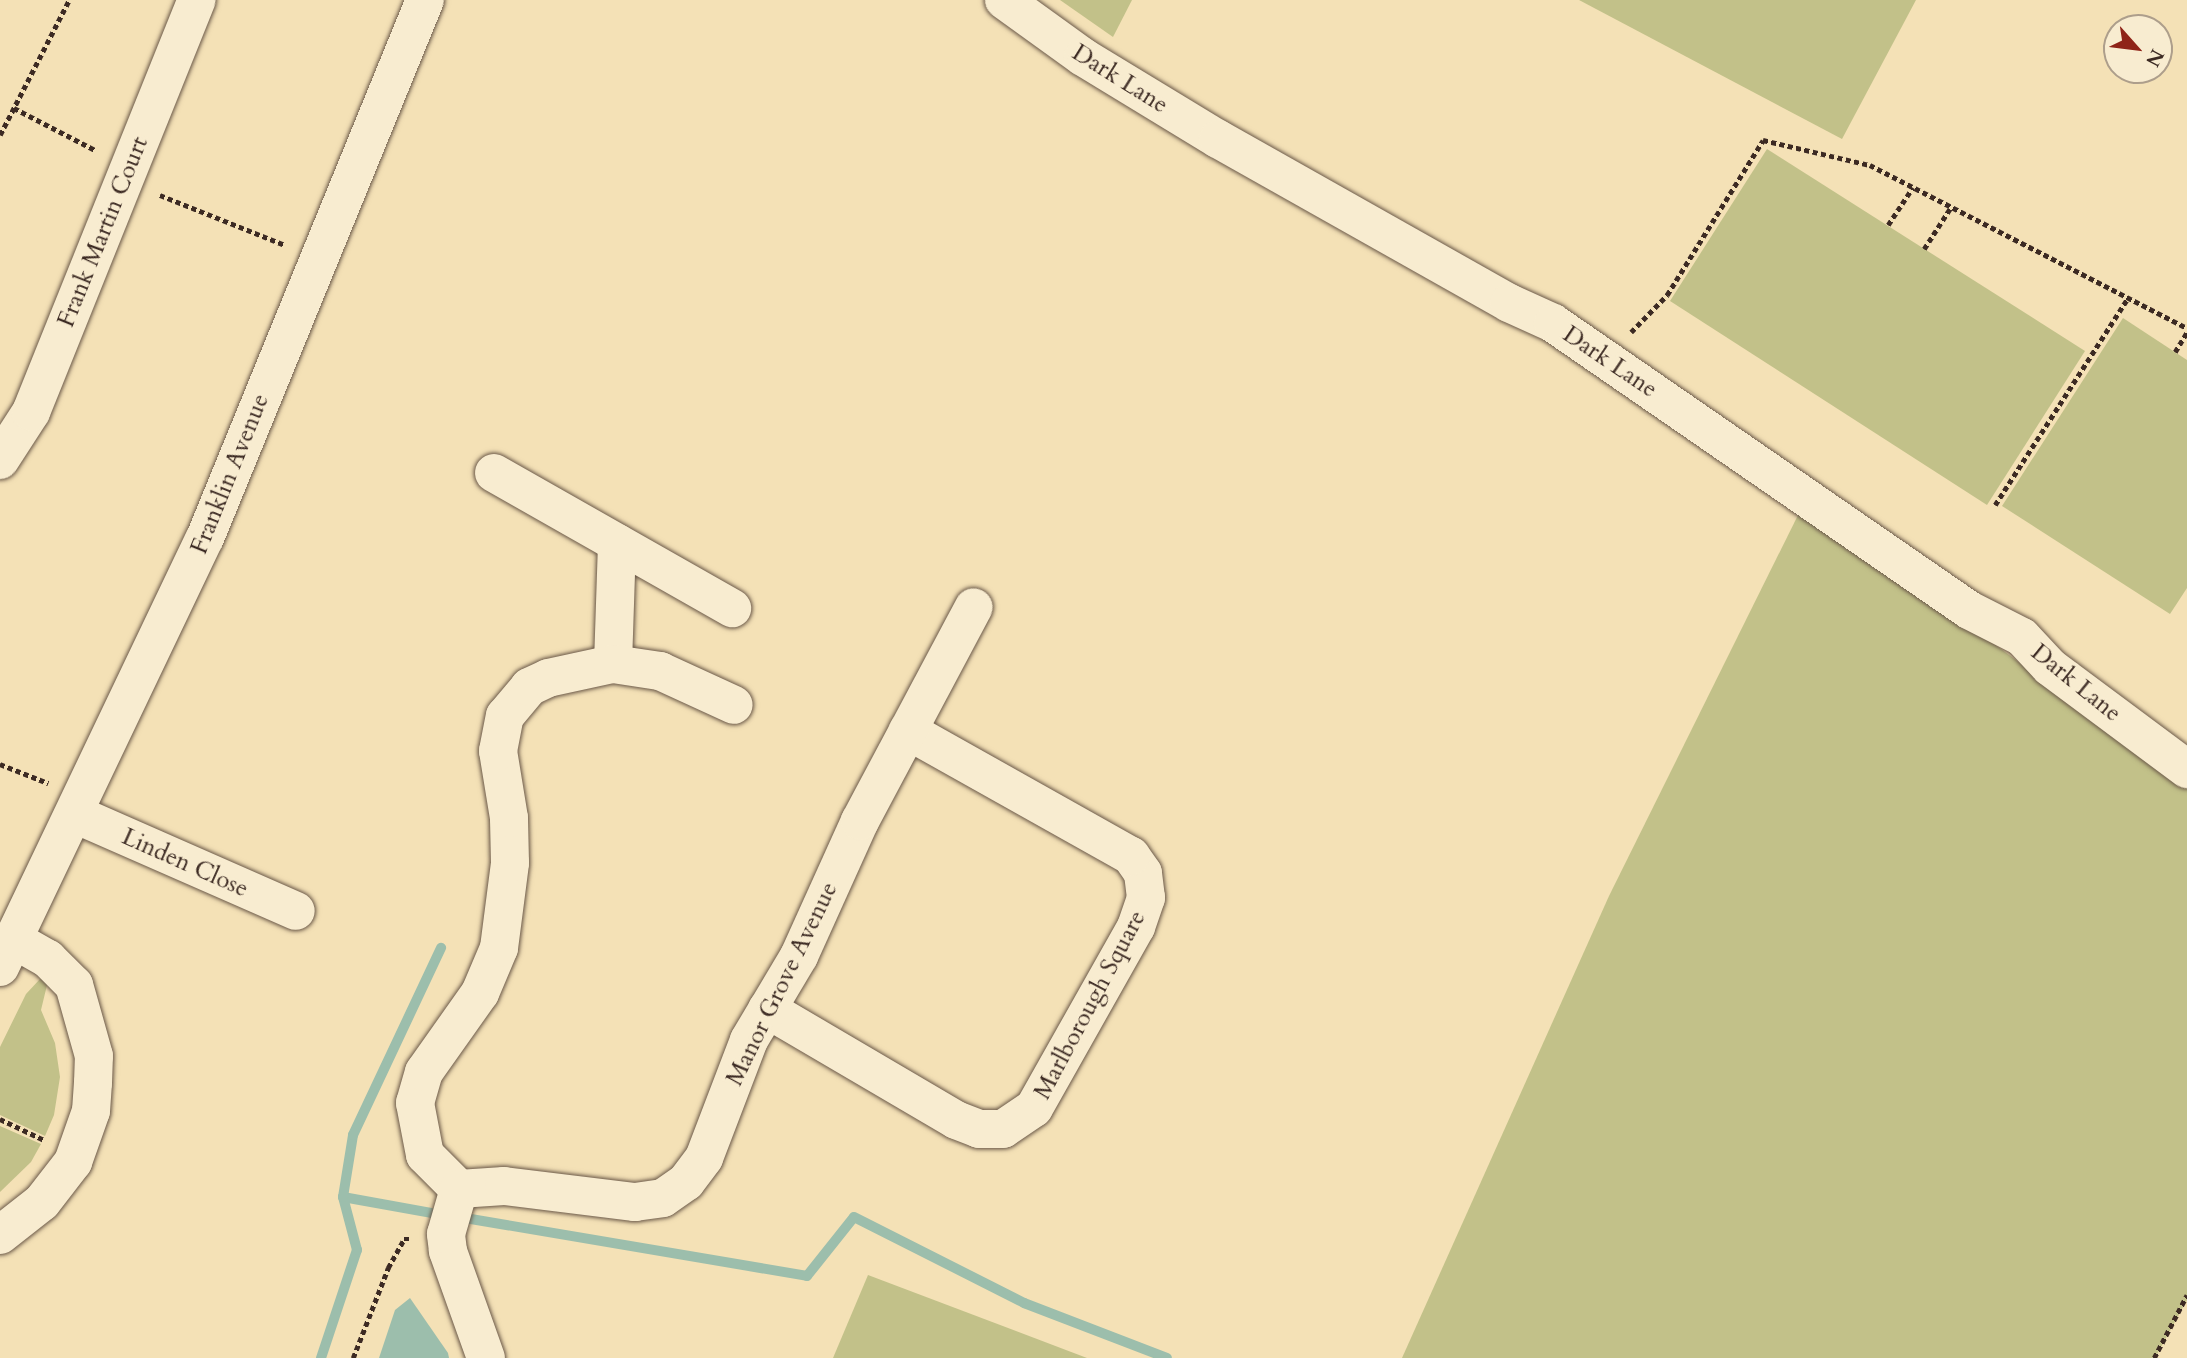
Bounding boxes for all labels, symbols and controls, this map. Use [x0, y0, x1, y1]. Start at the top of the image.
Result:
north arrow [2103, 14, 2173, 84]
street label: Dark Lane [1067, 38, 1173, 120]
text: N [2139, 45, 2170, 71]
street label: Frank Martin Court [52, 133, 154, 331]
street label: Dark Lane [1557, 320, 1663, 404]
street label: Franklin Avenue [185, 390, 275, 558]
street label: Dark Lane [2025, 638, 2127, 728]
street label: Linden Close [117, 822, 253, 904]
street label: Manor Grove Avenue [720, 878, 844, 1090]
street label: Marlborough Square [1028, 906, 1152, 1104]

